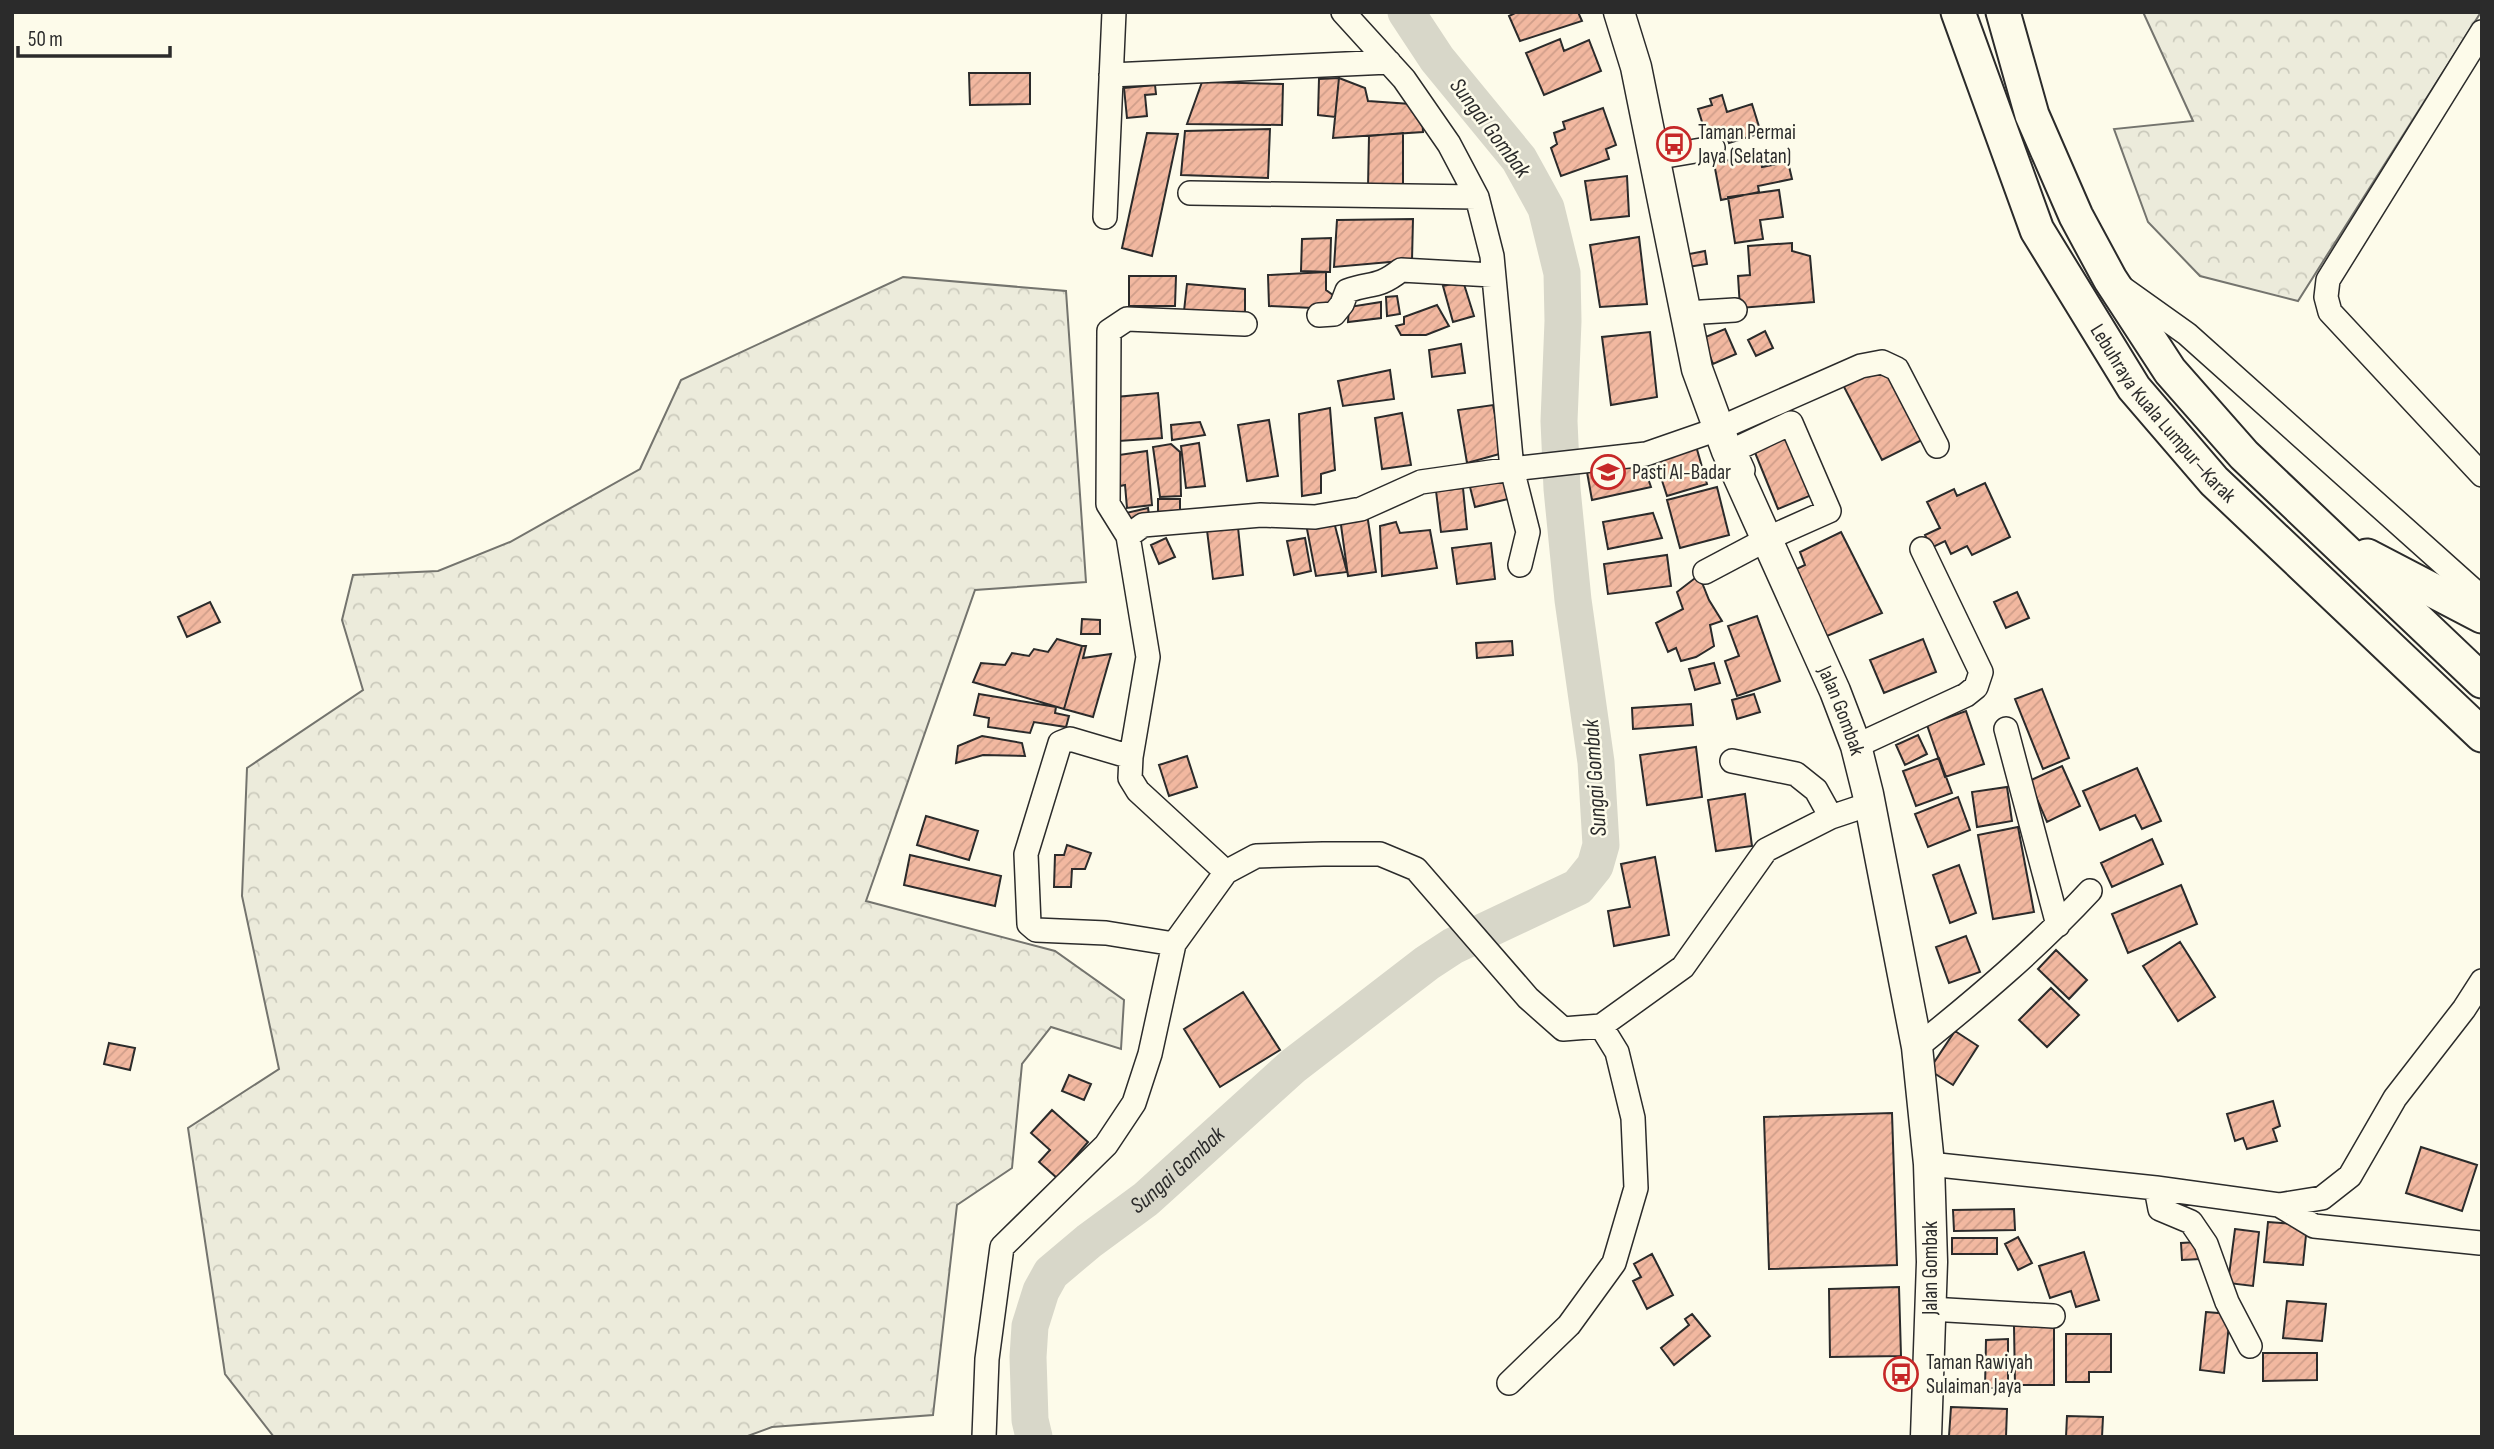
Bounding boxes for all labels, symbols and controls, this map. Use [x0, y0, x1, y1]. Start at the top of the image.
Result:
scale bar [18, 14, 170, 58]
text: 50 m [28, 27, 63, 52]
water label: Sungai Gombak [1443, 73, 1537, 184]
place label: Taman Permai Jaya (Selatan) [1697, 120, 1796, 169]
bus stop icon: Taman Permai Jaya (Selatan) [1655, 125, 1693, 163]
street label: Lebuhraya Kuala Lumpur–Karak [2085, 319, 2241, 508]
school or university icon: Pasti Al-Badar [1589, 453, 1627, 491]
place label: Pasti Al-Badar [1632, 460, 1731, 485]
street label: Jalan Gombak [1812, 661, 1870, 758]
water label: Sungai Gombak [1577, 717, 1613, 838]
water label: Sungai Gombak [1125, 1120, 1232, 1220]
street label: Jalan Gombak [1918, 1221, 1943, 1316]
place label: Taman Rawiyah Sulaiman Jaya [1926, 1350, 2033, 1399]
bus stop icon: Taman Rawiyah Sulaiman Jaya [1882, 1355, 1920, 1393]

